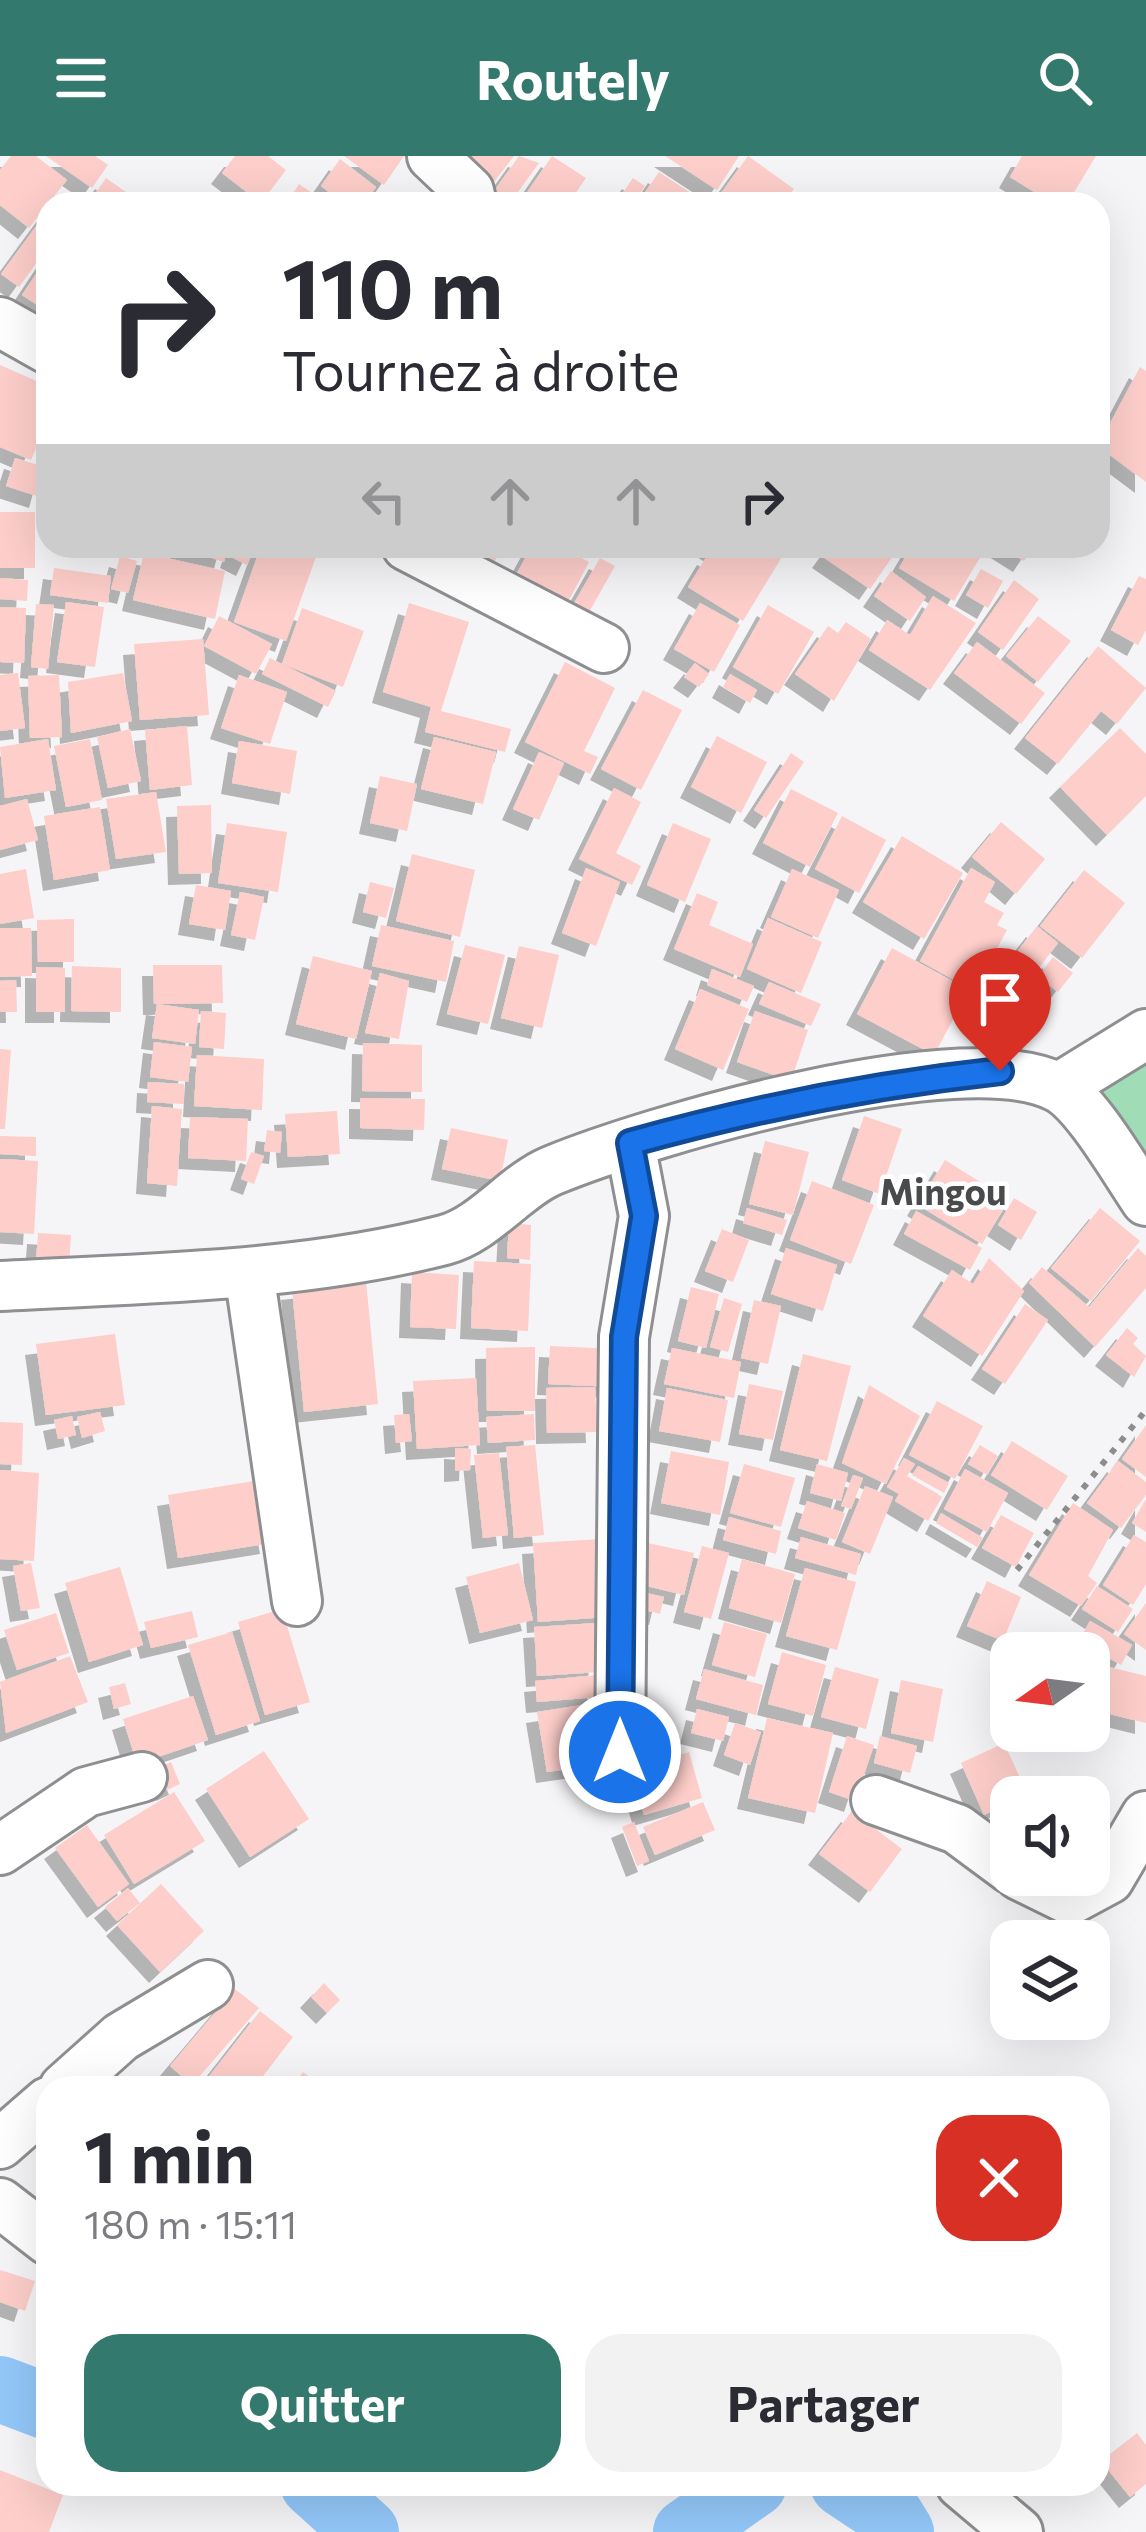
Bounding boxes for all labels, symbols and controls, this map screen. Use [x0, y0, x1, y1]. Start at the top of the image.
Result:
icon: menu [48, 45, 114, 111]
text: Routely [476, 45, 670, 111]
icon: search [1032, 45, 1098, 111]
text: 110 m [282, 234, 503, 336]
icon: right [84, 240, 240, 396]
text: Tournez à droite [282, 336, 680, 402]
icon: left [351, 468, 417, 534]
icon: ahead [477, 468, 543, 534]
icon: ahead [603, 468, 669, 534]
icon: right [729, 468, 795, 534]
pin [949, 948, 1051, 1071]
icon: arrive [967, 966, 1033, 1032]
district label: Mingou [879, 1168, 1007, 1212]
north arrow [990, 1632, 1110, 1752]
map controls [990, 1632, 1110, 2040]
position arrow [557, 1689, 683, 1815]
button: sound [990, 1776, 1110, 1896]
button: layers [990, 1920, 1110, 2040]
text: 1 min [84, 2110, 255, 2198]
button: close [936, 2115, 1062, 2241]
text: 180 m · 15:11 [84, 2199, 297, 2247]
button: Quitter [84, 2334, 561, 2472]
button: Partager [585, 2334, 1062, 2472]

